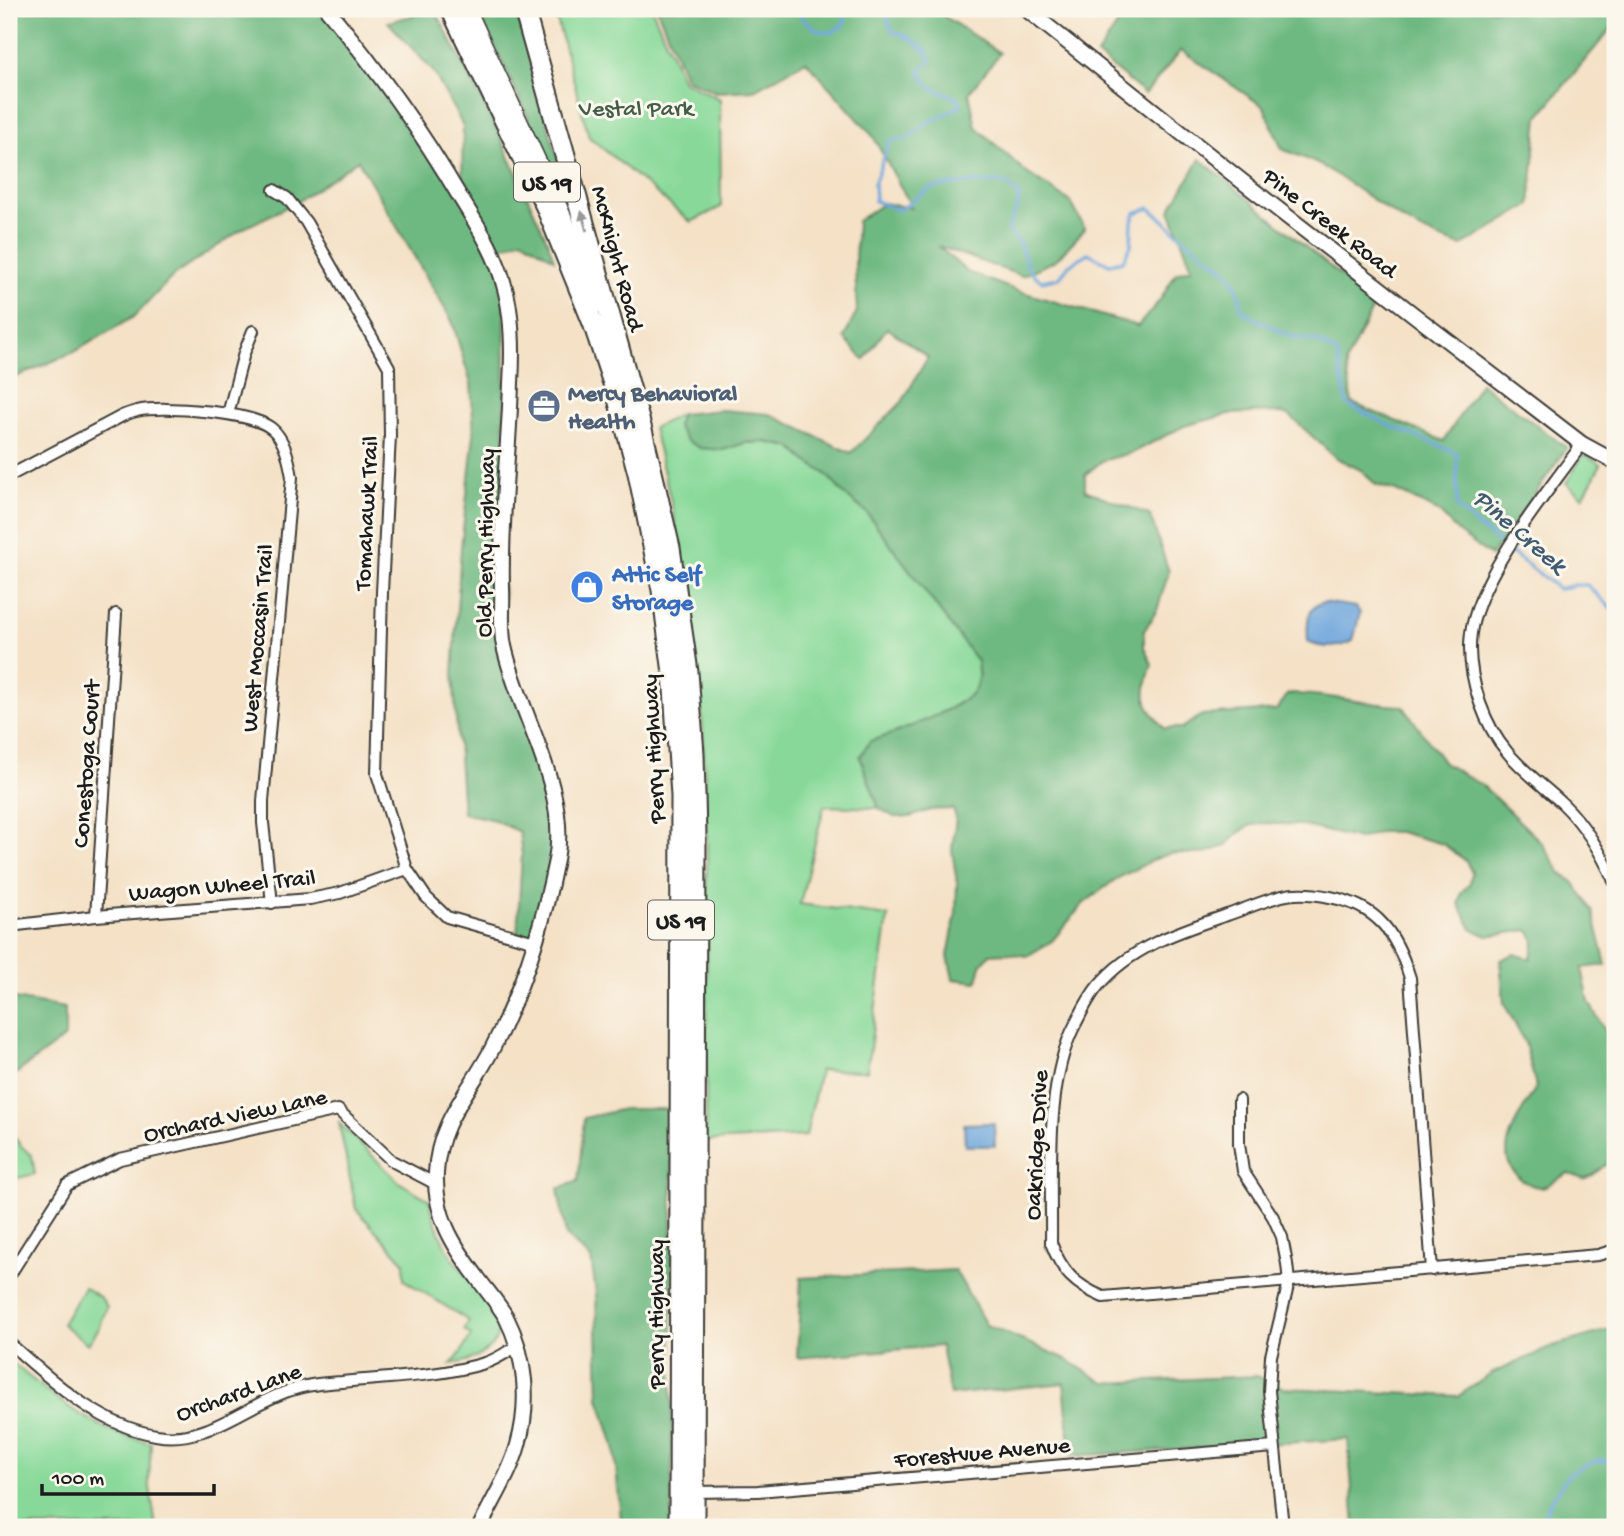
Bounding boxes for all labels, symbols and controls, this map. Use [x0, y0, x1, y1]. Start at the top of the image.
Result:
park label: Vestal Park [578, 96, 696, 125]
road number: US 19 [514, 162, 580, 202]
street label: Pine Creek Road [1255, 163, 1404, 288]
street label: McKnight Road [582, 183, 649, 337]
one-way arrow [578, 210, 589, 232]
place label: Mercy Behavioral Health [568, 381, 737, 438]
office icon: Mercy Behavioral Health [525, 387, 563, 425]
street label: Tomahawk Trail [350, 435, 387, 593]
street label: Old Perry Highway [471, 448, 504, 638]
water label: Pine Creek [1465, 484, 1573, 584]
street label: West Moccasin Trail [237, 543, 282, 733]
place label: Attic Self Storage [611, 562, 704, 619]
shop icon: Attic Self Storage [568, 568, 606, 606]
street label: Perry Highway [637, 673, 674, 825]
street label: Conestoga Court [68, 677, 109, 849]
street label: Wagon Wheel Trail [128, 865, 317, 910]
road number: US 19 [648, 900, 714, 939]
street label: Oakridge Drive [1020, 1069, 1057, 1221]
street label: Orchard View Lane [141, 1084, 331, 1151]
street label: Perry Highway [644, 1239, 673, 1390]
street label: Orchard Lane [172, 1358, 306, 1430]
street label: Forestvue Avenue [892, 1432, 1072, 1477]
scale bar [42, 1452, 214, 1496]
text: 100 m [51, 1468, 104, 1493]

